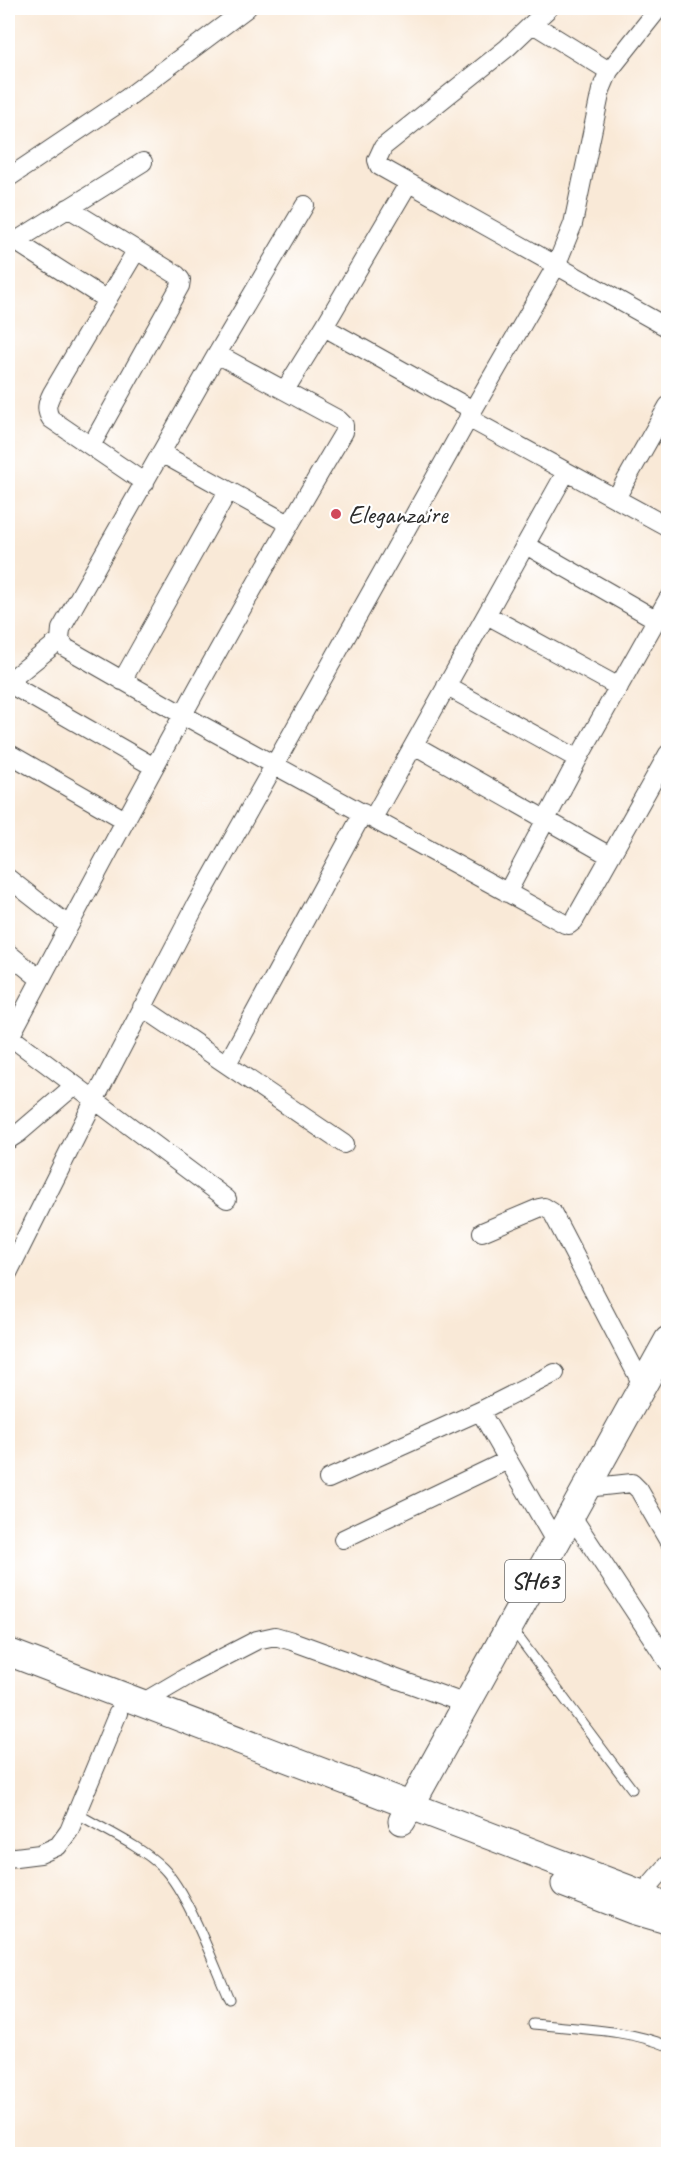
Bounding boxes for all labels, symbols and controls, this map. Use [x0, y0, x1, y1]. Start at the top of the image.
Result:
place label: Eleganzaire [348, 498, 449, 531]
marker: Eleganzaire [329, 507, 343, 521]
road number: SH63 [505, 1560, 565, 1602]

